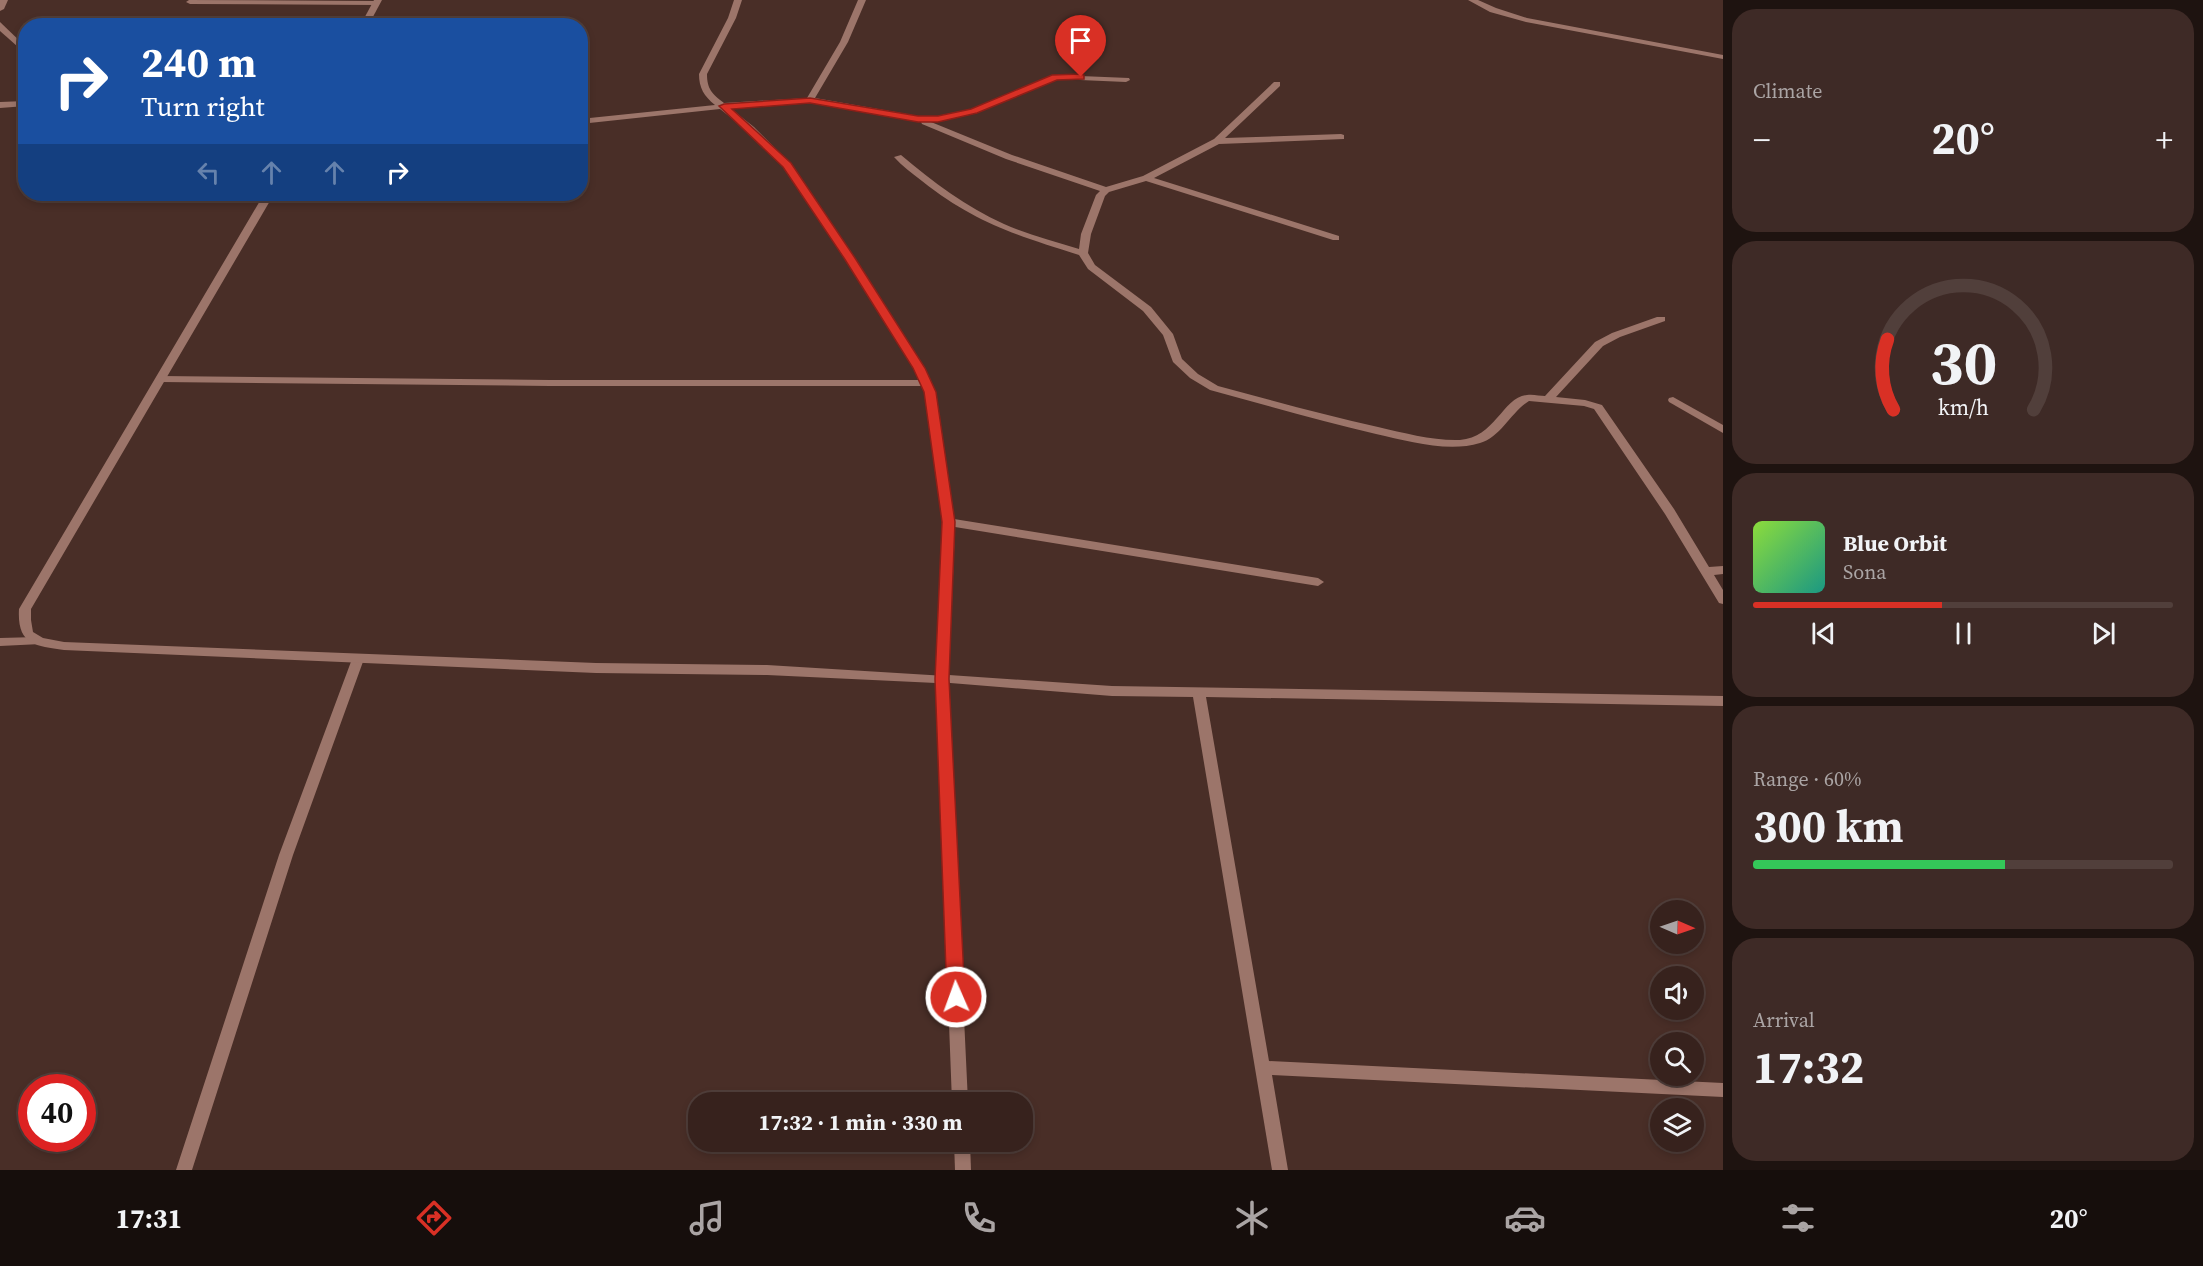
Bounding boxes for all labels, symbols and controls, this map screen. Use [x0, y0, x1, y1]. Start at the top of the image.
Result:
pin [1055, 15, 1106, 77]
icon: arrive [1064, 24, 1097, 57]
text: 240 m [141, 33, 256, 91]
icon: right [42, 42, 120, 120]
text: Climate [1753, 77, 1822, 105]
text: Turn right [141, 88, 265, 125]
text: 20° [1931, 107, 1995, 169]
text: − [1753, 117, 1771, 162]
text: + [2155, 117, 2173, 162]
icon: left [192, 156, 225, 189]
icon: ahead [255, 156, 288, 189]
icon: ahead [318, 156, 351, 189]
icon: right [381, 156, 414, 189]
text: 30 [1929, 319, 1997, 405]
text: km/h [1937, 393, 1989, 422]
text: Blue Orbit [1843, 528, 1947, 558]
text: Sona [1843, 558, 1887, 586]
icon: previous [1807, 617, 1840, 650]
icon: pause [1947, 617, 1980, 650]
icon: next [2087, 617, 2120, 650]
text: Range · 60% [1753, 765, 1862, 793]
text: 300 km [1753, 795, 1904, 857]
north arrow [1650, 900, 1704, 954]
map controls [1650, 900, 1704, 1152]
position arrow [924, 965, 988, 1029]
button: sound [1650, 966, 1704, 1020]
text: Arrival [1753, 1006, 1815, 1034]
button: search [1650, 1032, 1704, 1086]
text: 17:32 [1753, 1036, 1864, 1098]
speed limit sign: 40 [18, 1074, 96, 1152]
button: layers [1650, 1098, 1704, 1152]
text: 17:32 · 1 min · 330 m [759, 1107, 962, 1137]
icon: directions [413, 1197, 455, 1239]
icon: music [686, 1197, 728, 1239]
icon: phone [958, 1197, 1000, 1239]
icon: climate [1231, 1197, 1273, 1239]
icon: car [1504, 1197, 1546, 1239]
icon: filters [1777, 1197, 1819, 1239]
text: 17:31 [115, 1200, 182, 1237]
text: 20° [2049, 1200, 2088, 1237]

